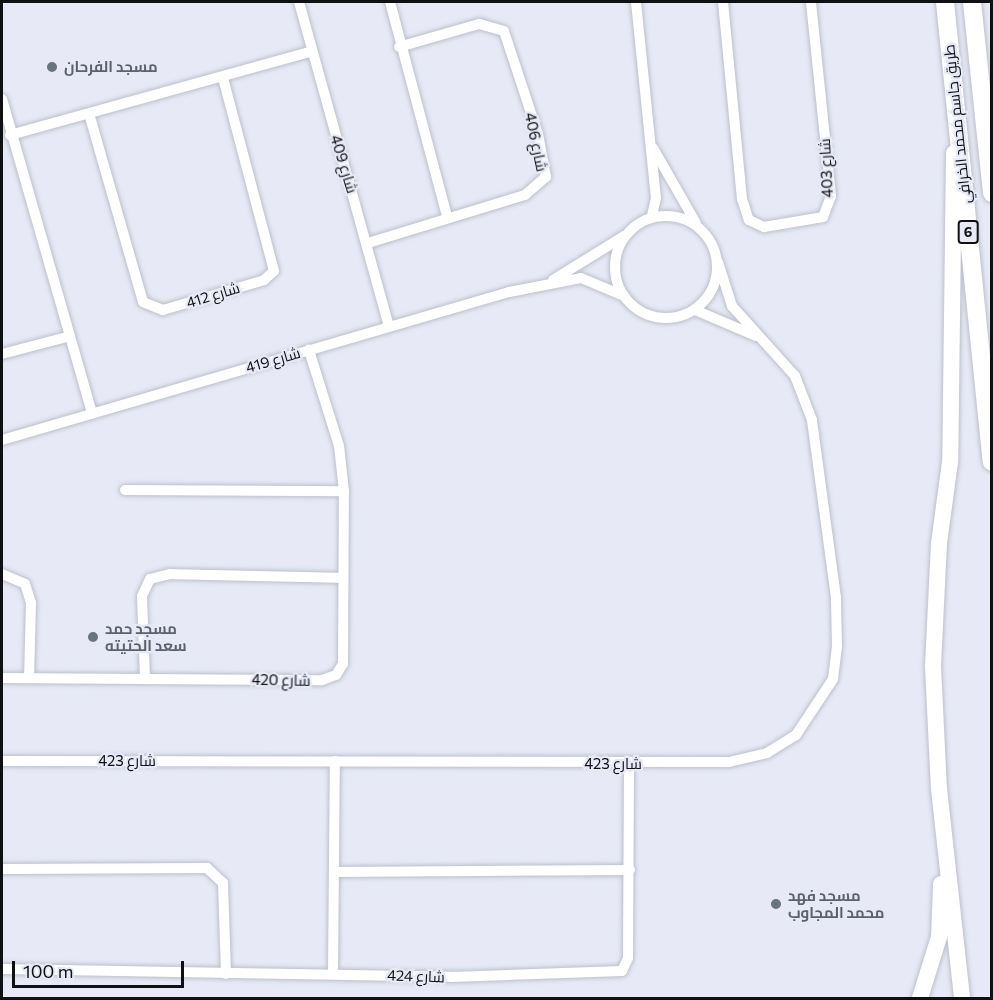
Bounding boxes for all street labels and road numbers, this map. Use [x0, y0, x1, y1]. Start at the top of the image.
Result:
street label: طريق جاسم محمد الخرافي [940, 44, 974, 204]
street label: شارع 406 [521, 111, 551, 173]
street label: شارع 409 [327, 133, 361, 195]
street label: شارع 403 [815, 138, 837, 198]
road number: 6 [958, 221, 978, 243]
street label: شارع 412 [184, 278, 242, 312]
street label: شارع 419 [244, 344, 302, 376]
street label: شارع 420 [251, 670, 311, 690]
street label: شارع 423 [98, 752, 156, 770]
street label: شارع 423 [584, 755, 642, 773]
street label: شارع 424 [387, 966, 445, 986]

